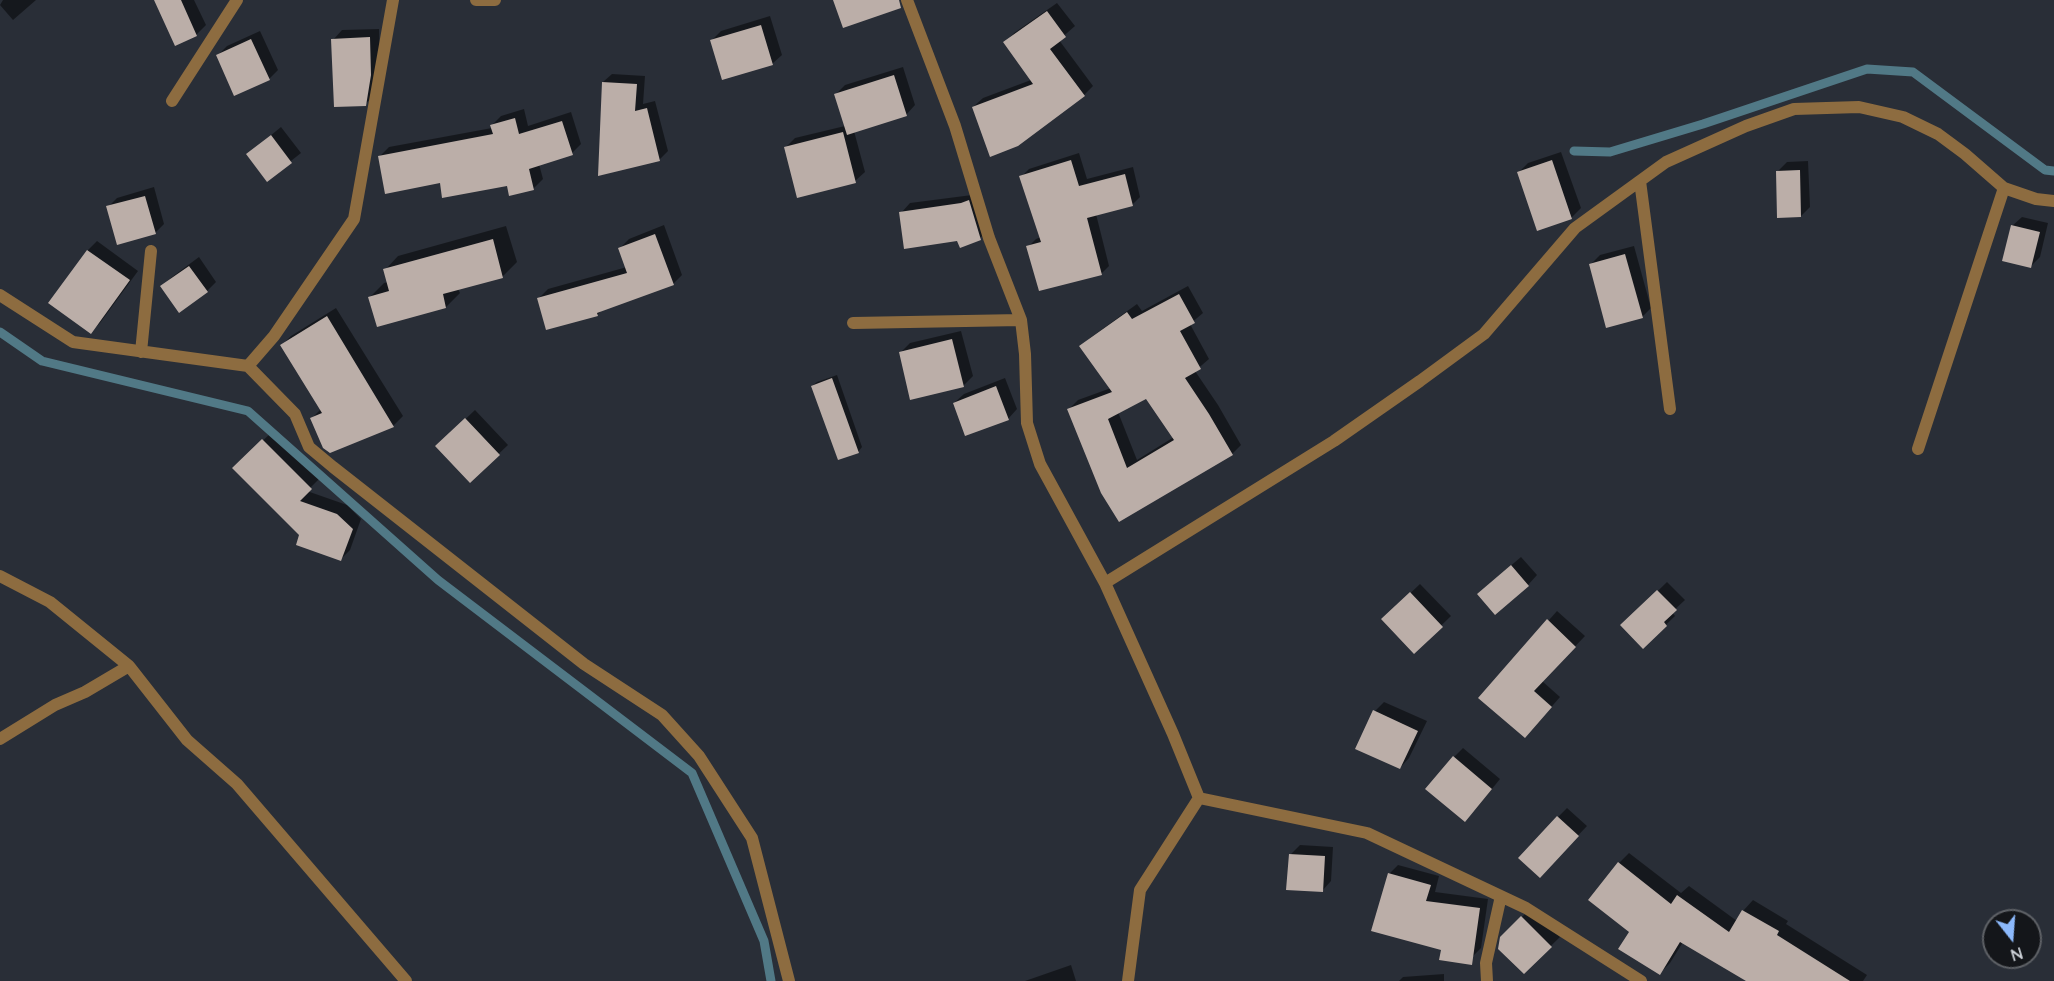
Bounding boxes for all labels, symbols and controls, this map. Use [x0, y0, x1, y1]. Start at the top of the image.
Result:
north arrow [1982, 909, 2042, 969]
text: N [2008, 943, 2025, 966]

